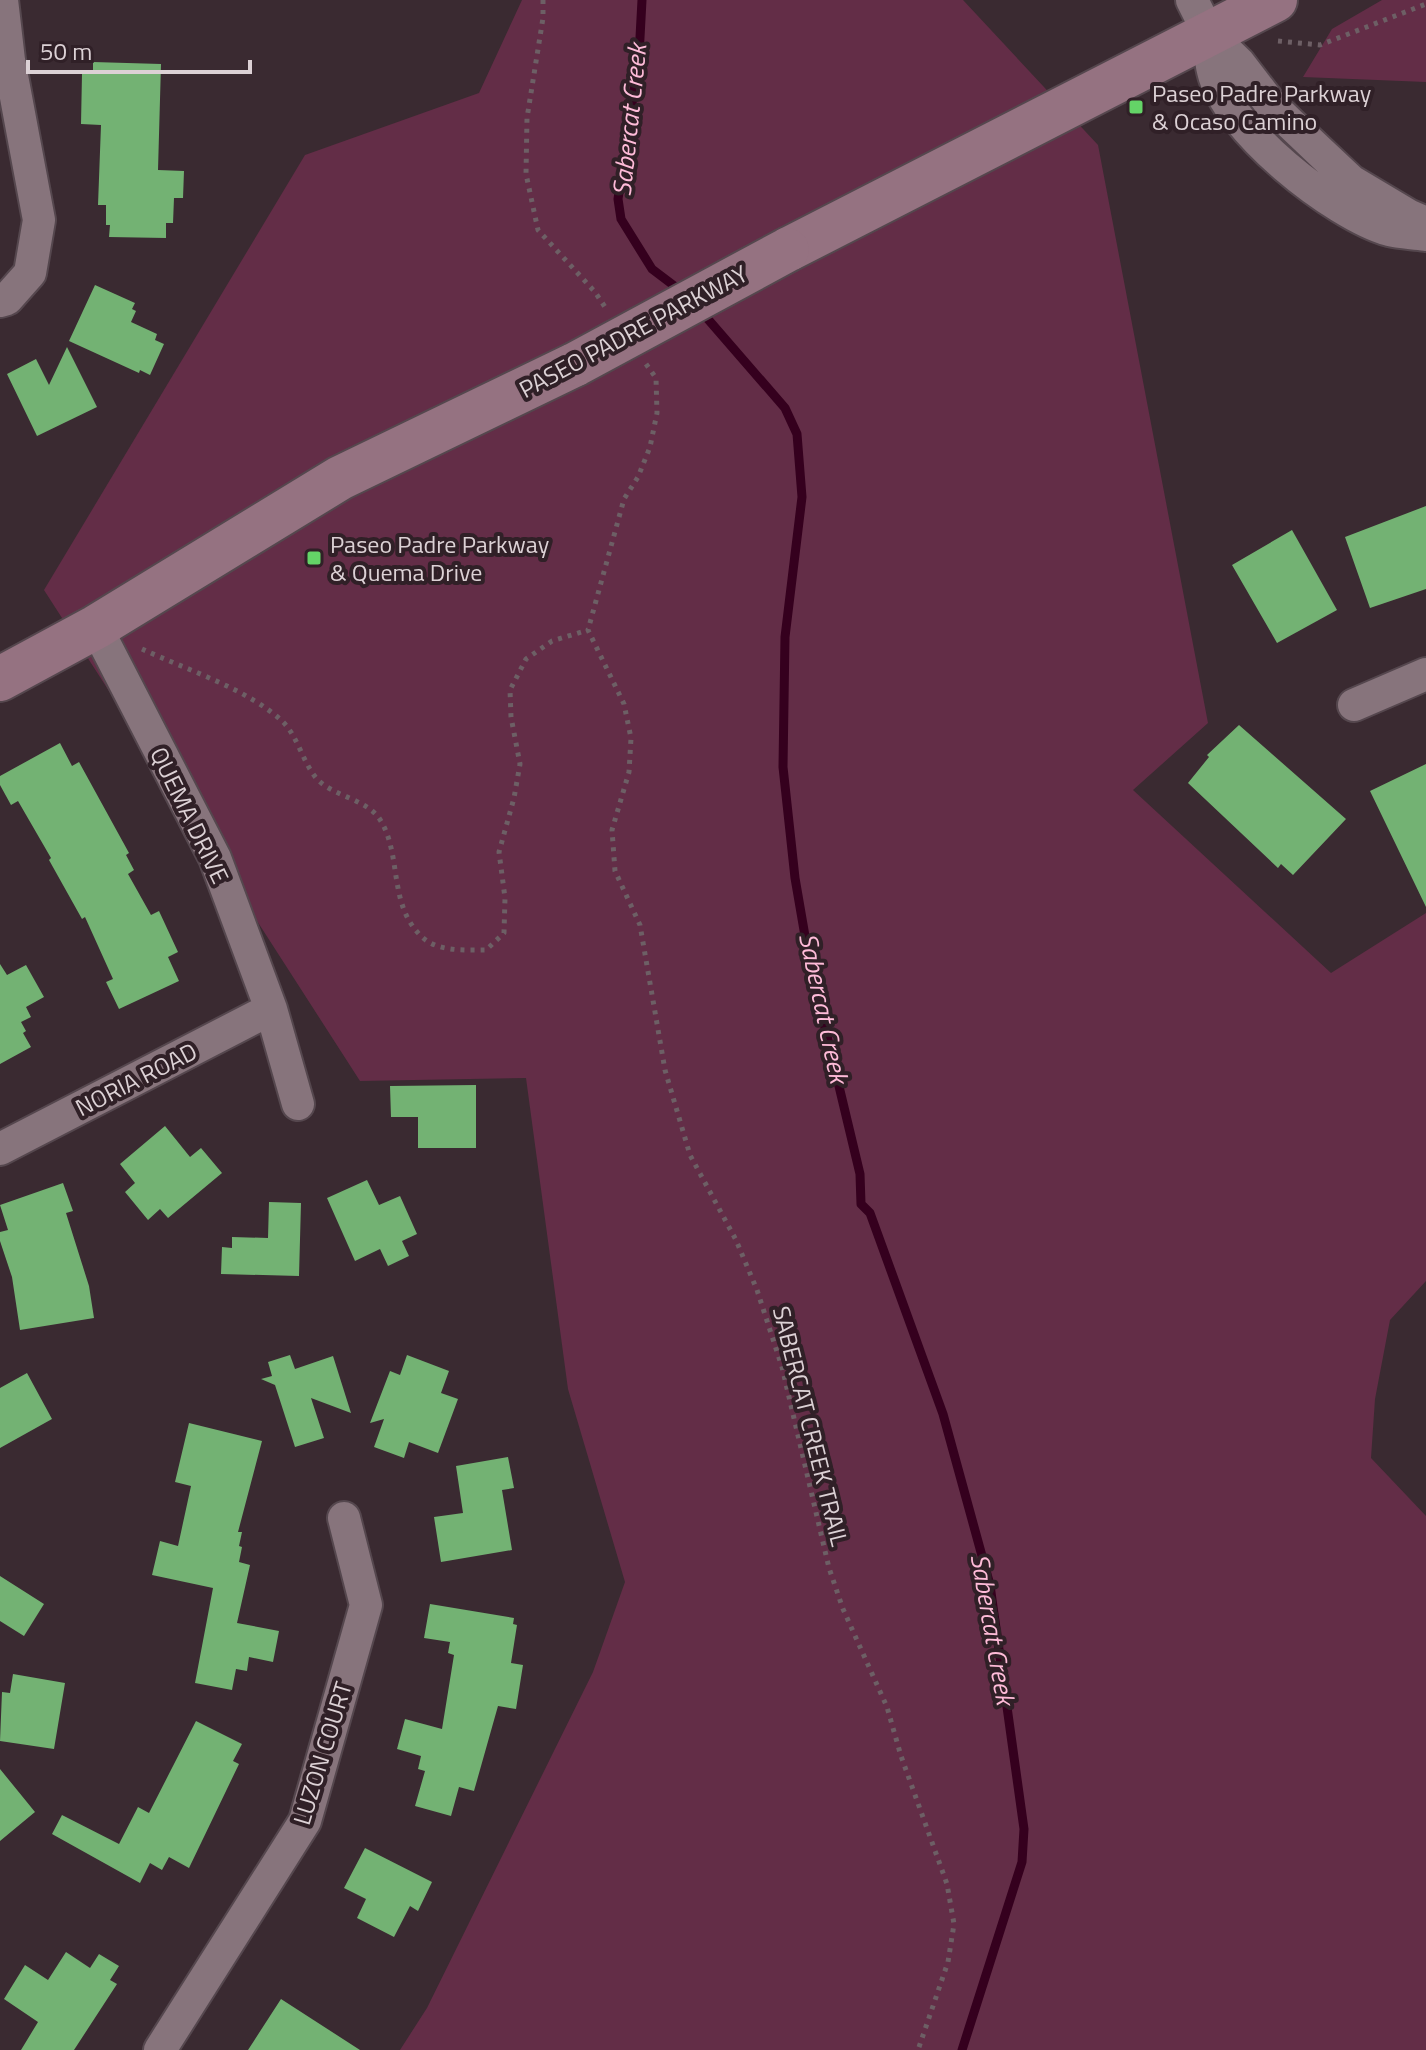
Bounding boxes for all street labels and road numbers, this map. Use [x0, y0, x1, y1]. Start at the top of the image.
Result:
street label: PASEO PADRE PARKWAY [512, 255, 754, 407]
street label: QUEMA DRIVE [141, 741, 239, 889]
street label: NORIA ROAD [69, 1033, 203, 1125]
street label: SABERCAT CREEK TRAIL [764, 1302, 858, 1550]
street label: LUZON COURT [283, 1677, 361, 1829]

